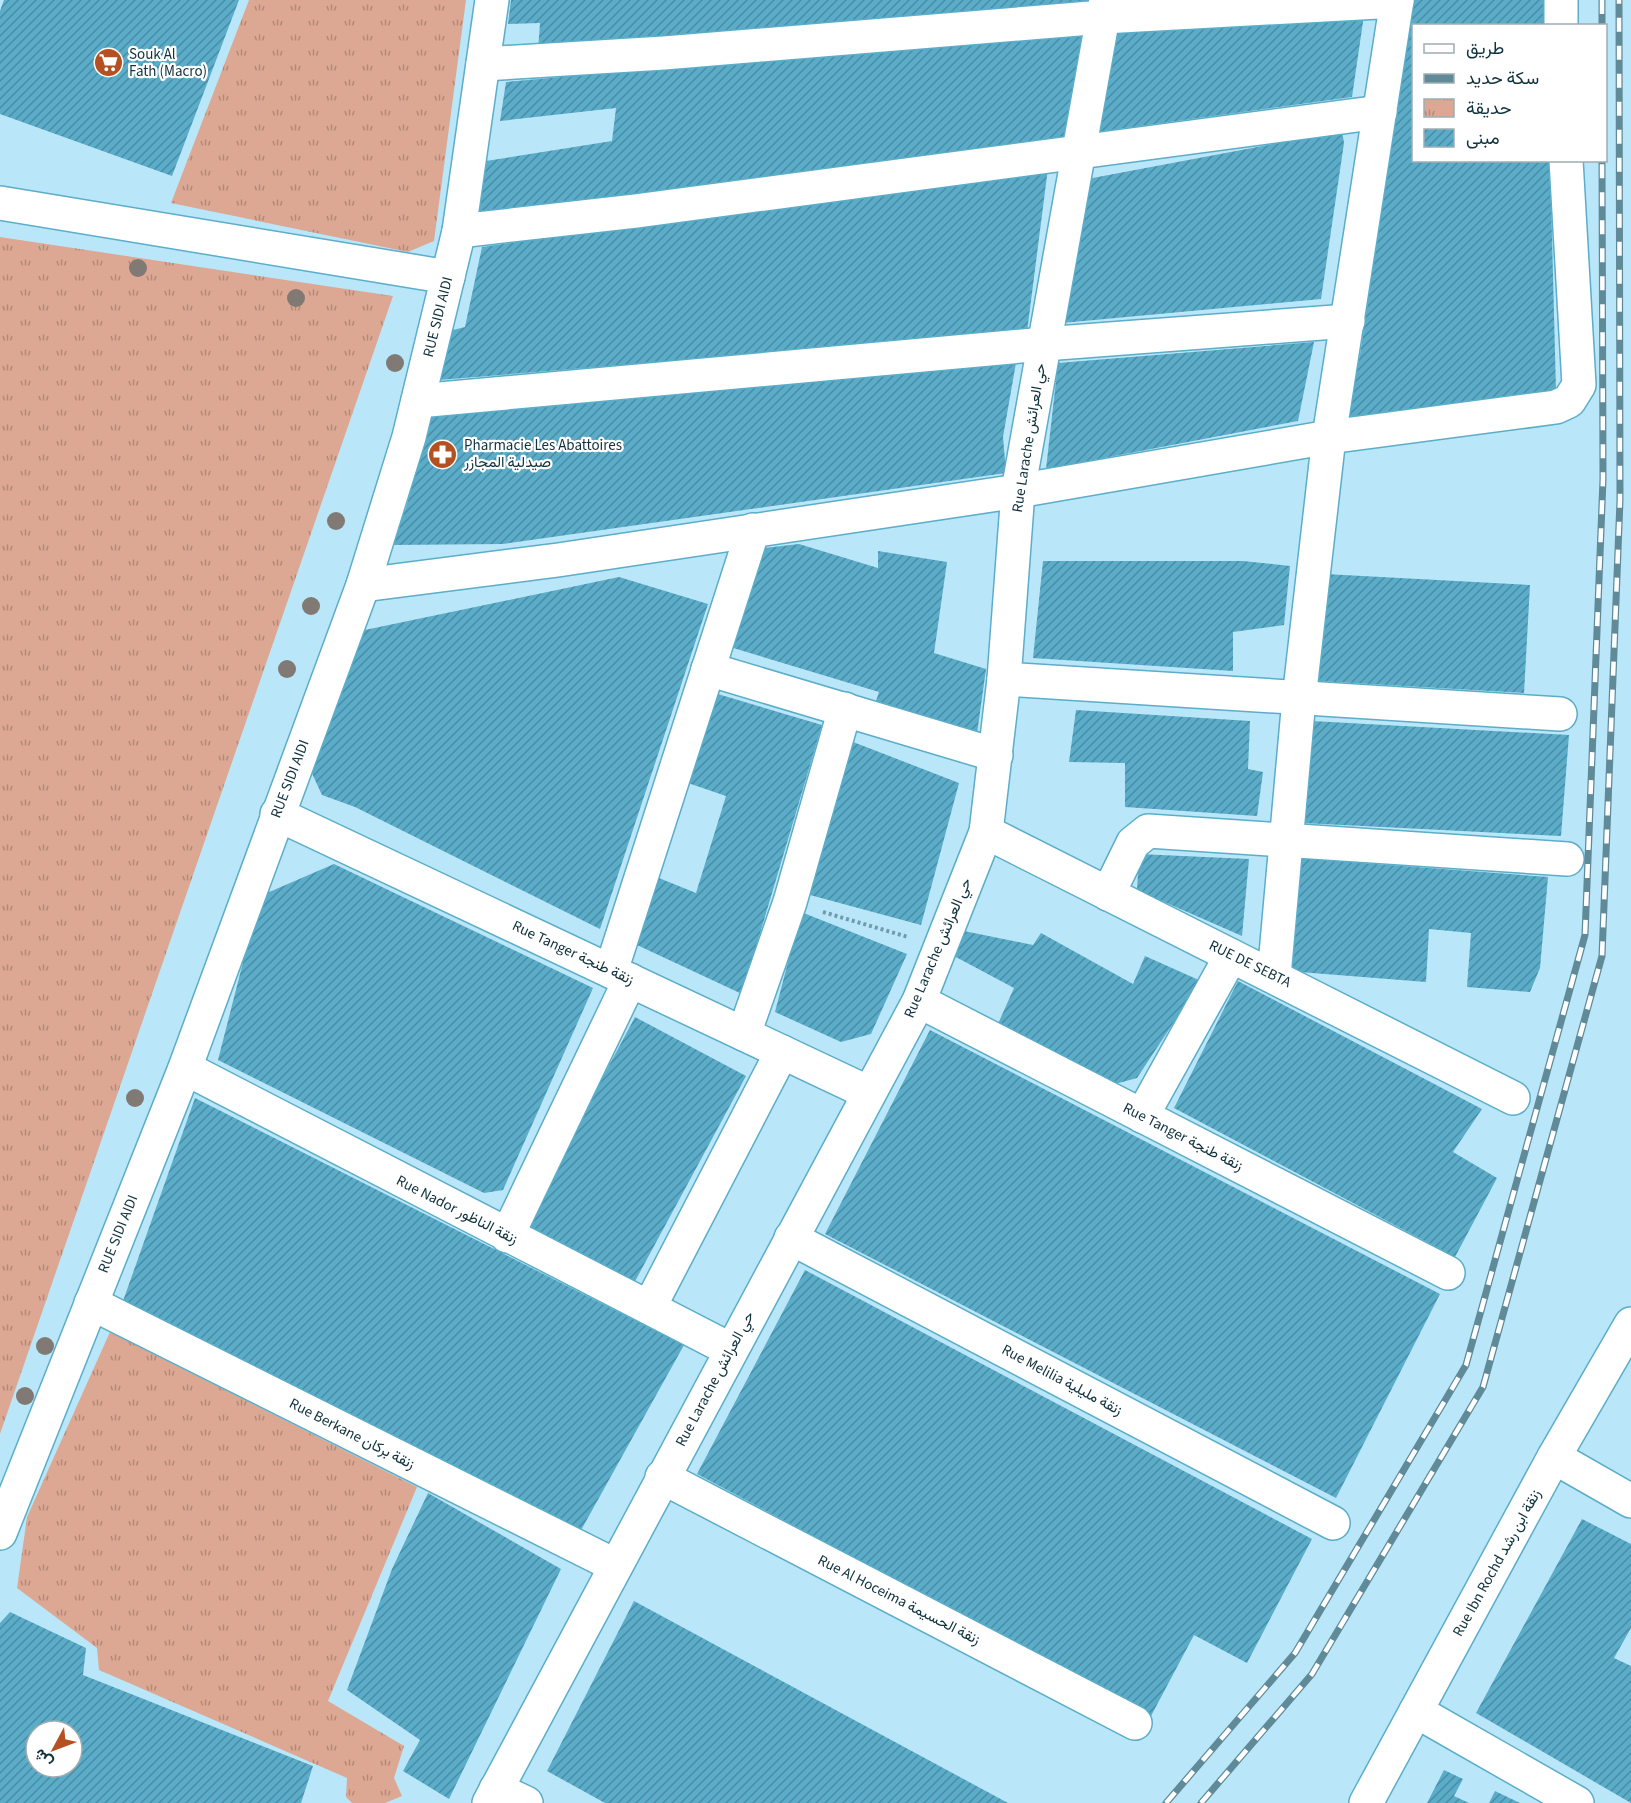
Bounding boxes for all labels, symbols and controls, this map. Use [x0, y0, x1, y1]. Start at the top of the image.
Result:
legend [1412, 24, 1607, 162]
text: طريق [1466, 36, 1504, 61]
place label: Souk Al Fath (Macro) [129, 44, 207, 82]
supermarket icon: Souk Al Fath (Macro) [92, 47, 124, 79]
text: سكة حديد [1466, 66, 1539, 91]
text: حديقة [1466, 96, 1512, 121]
text: مبنى [1466, 126, 1500, 151]
street label: RUE SIDI AIDI [418, 274, 458, 360]
street label: Rue Larache حي العرائش [1007, 362, 1053, 514]
place label: Pharmacie Les Abattoires صيدلية المجازر [463, 435, 622, 473]
pharmacy icon: Pharmacie Les Abattoires صيدلية المجازر [427, 438, 459, 470]
street label: RUE SIDI AIDI [265, 737, 315, 821]
street label: Rue Larache حي العرائش [899, 875, 979, 1022]
street label: Rue Tanger زنقة طنجة [509, 916, 637, 990]
street label: RUE DE SEBTA [1205, 935, 1295, 993]
street label: Rue Tanger زنقة طنجة [1119, 1098, 1247, 1176]
street label: Rue Nador زنقة الناظور [393, 1170, 521, 1250]
street label: RUE SIDI AIDI [93, 1192, 143, 1276]
street label: Rue Larache حي العرائش [670, 1308, 761, 1451]
street label: Rue Melilia زنقة مليلية [998, 1339, 1126, 1421]
street label: Rue Berkane زنقة بركان [286, 1393, 418, 1475]
street label: Rue Ibn Rochd زنقة ابن رشد [1448, 1486, 1546, 1640]
street label: Rue Al Hoceima زنقة الحسيمة [814, 1550, 984, 1650]
north arrow [24, 1719, 84, 1779]
text: ش [29, 1744, 58, 1773]

